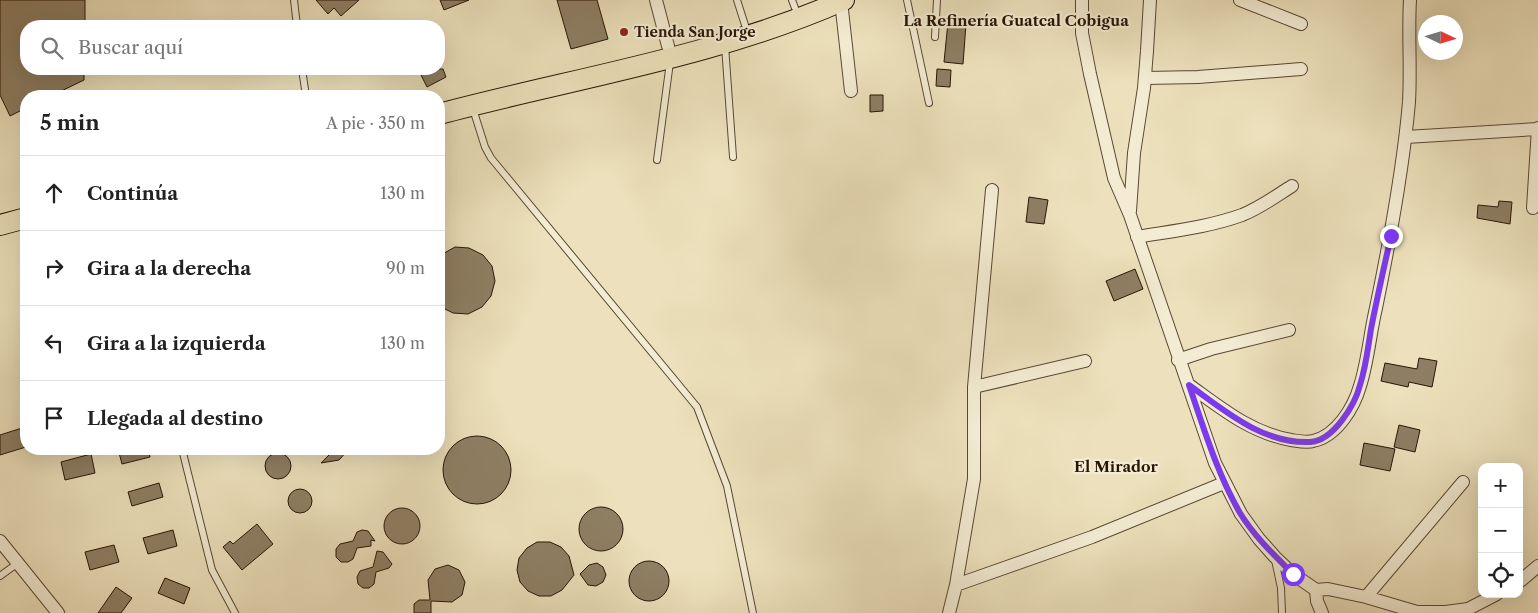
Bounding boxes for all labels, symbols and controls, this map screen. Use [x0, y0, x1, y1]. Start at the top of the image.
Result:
district label: La Refinería Guatcal Cobigua [903, 11, 1129, 30]
north arrow [1418, 15, 1463, 60]
search box [20, 20, 445, 75]
place label: Tienda San Jorge [634, 23, 756, 41]
marker: Tienda San Jorge [618, 26, 630, 38]
icon: search [38, 34, 66, 62]
text: Buscar aquí [78, 36, 183, 59]
text: 5 min [40, 110, 100, 135]
text: A pie · 350 m [326, 113, 425, 133]
icon: ahead [40, 179, 68, 207]
text: Continúa [87, 182, 178, 205]
text: 130 m [380, 183, 425, 203]
route end [1380, 225, 1403, 248]
icon: right [40, 254, 68, 282]
text: Gira a la derecha [87, 257, 251, 280]
text: 90 m [386, 258, 425, 278]
icon: left [40, 329, 68, 357]
text: Gira a la izquierda [87, 332, 266, 355]
text: 130 m [380, 333, 425, 353]
icon: arrive [40, 404, 68, 432]
text: Llegada al destino [87, 407, 263, 430]
district label: El Mirador [1074, 457, 1159, 476]
map controls [1478, 463, 1523, 598]
button: + [1478, 463, 1523, 508]
button: − [1478, 508, 1523, 553]
button: locate [1478, 553, 1523, 598]
route start [1282, 563, 1305, 586]

